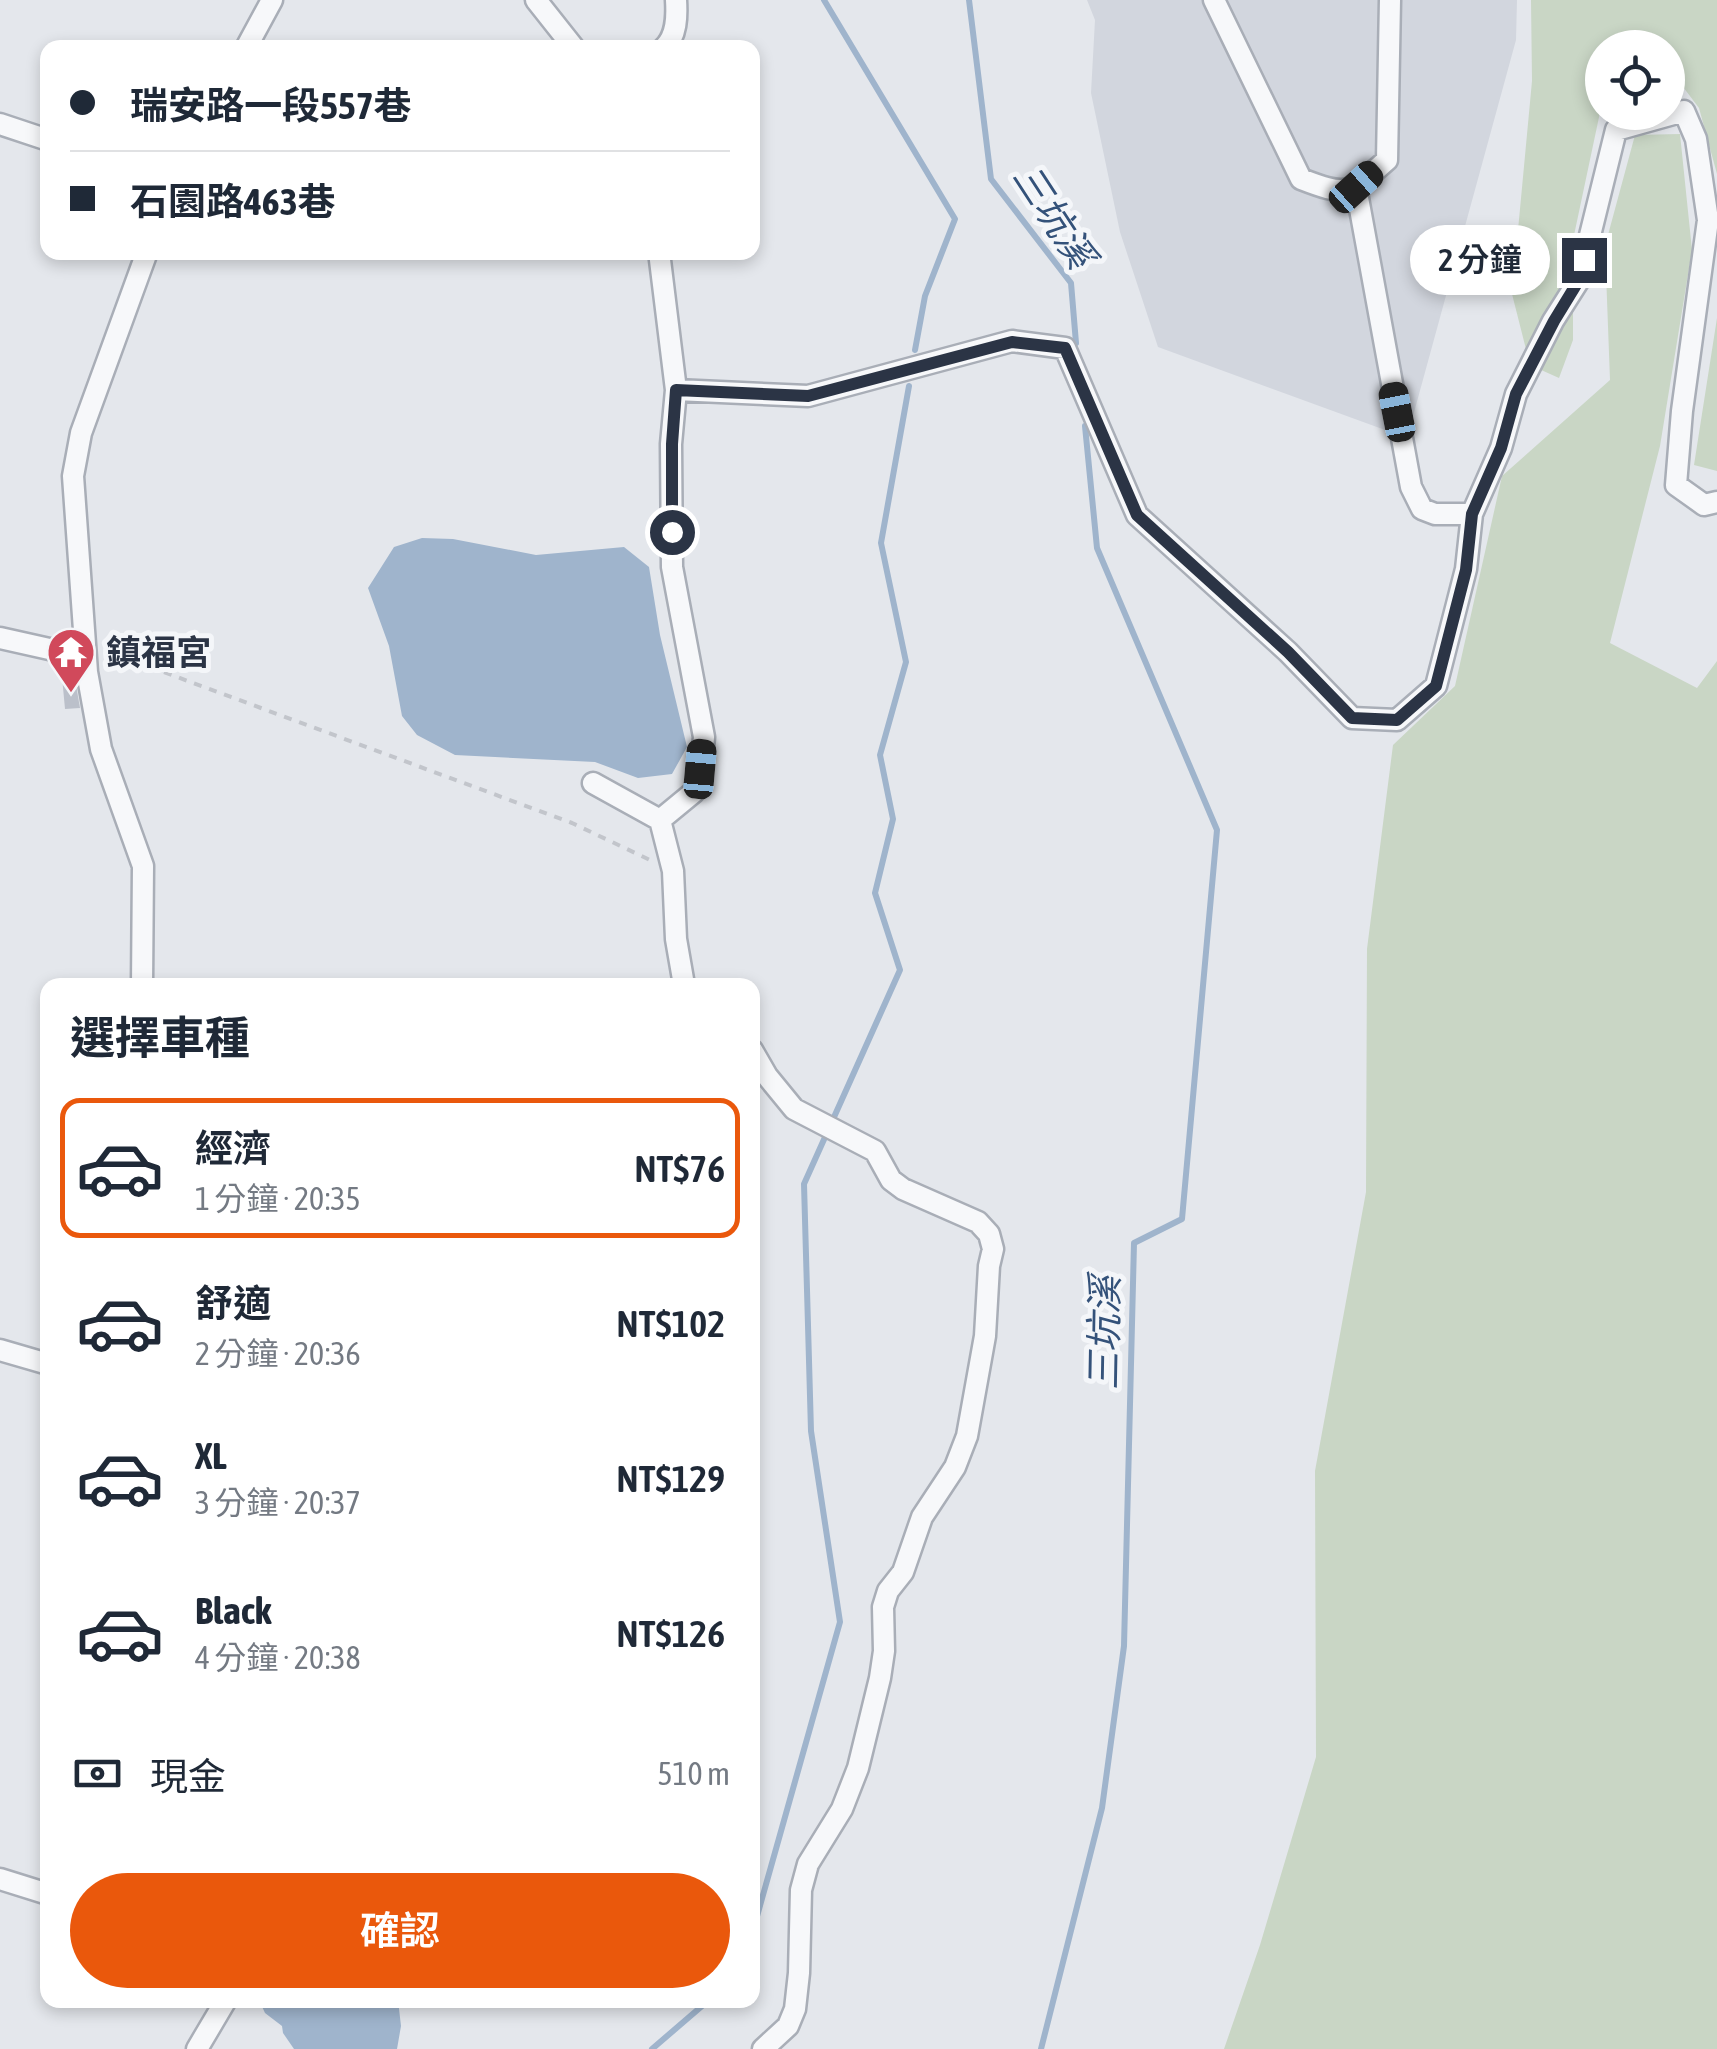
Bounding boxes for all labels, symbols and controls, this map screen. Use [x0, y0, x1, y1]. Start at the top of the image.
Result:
map controls [1585, 30, 1685, 130]
button: locate [1585, 30, 1685, 130]
text: 瑞安路一段557巷 [130, 84, 412, 127]
water label: 三坑溪 [1005, 156, 1106, 280]
car [1324, 156, 1388, 218]
text: 石園路463巷 [130, 180, 336, 223]
callout: 2 分鐘 [1409, 225, 1549, 295]
route end [1562, 238, 1607, 283]
text: 2 分鐘 [1438, 241, 1522, 278]
car [1377, 380, 1417, 444]
route start [650, 510, 695, 555]
temple icon: 鎮福宮 [45, 626, 97, 694]
place label: 鎮福宮 [106, 632, 211, 672]
car [682, 738, 718, 800]
text: 選擇車種 [70, 1012, 250, 1064]
icon: car [75, 1123, 165, 1213]
text: 經濟 [195, 1127, 271, 1170]
text: NT$76 [634, 1147, 725, 1190]
text: 1 分鐘 · 20:35 [195, 1180, 361, 1217]
water label: 三坑溪 [1082, 1271, 1127, 1390]
icon: car [75, 1278, 165, 1368]
text: 舒適 [195, 1282, 271, 1325]
text: NT$102 [616, 1302, 725, 1345]
text: 2 分鐘 · 20:36 [195, 1335, 361, 1372]
icon: car [75, 1433, 165, 1523]
text: XL [195, 1434, 227, 1477]
text: NT$129 [616, 1457, 725, 1500]
text: 3 分鐘 · 20:37 [195, 1484, 361, 1521]
icon: car [75, 1588, 165, 1678]
text: Black [195, 1589, 272, 1632]
text: NT$126 [616, 1612, 725, 1655]
text: 4 分鐘 · 20:38 [195, 1639, 361, 1676]
icon: cash [70, 1746, 125, 1801]
text: 現金 [150, 1755, 226, 1798]
text: 510 m [657, 1755, 730, 1792]
button: 確認 [70, 1873, 730, 1988]

